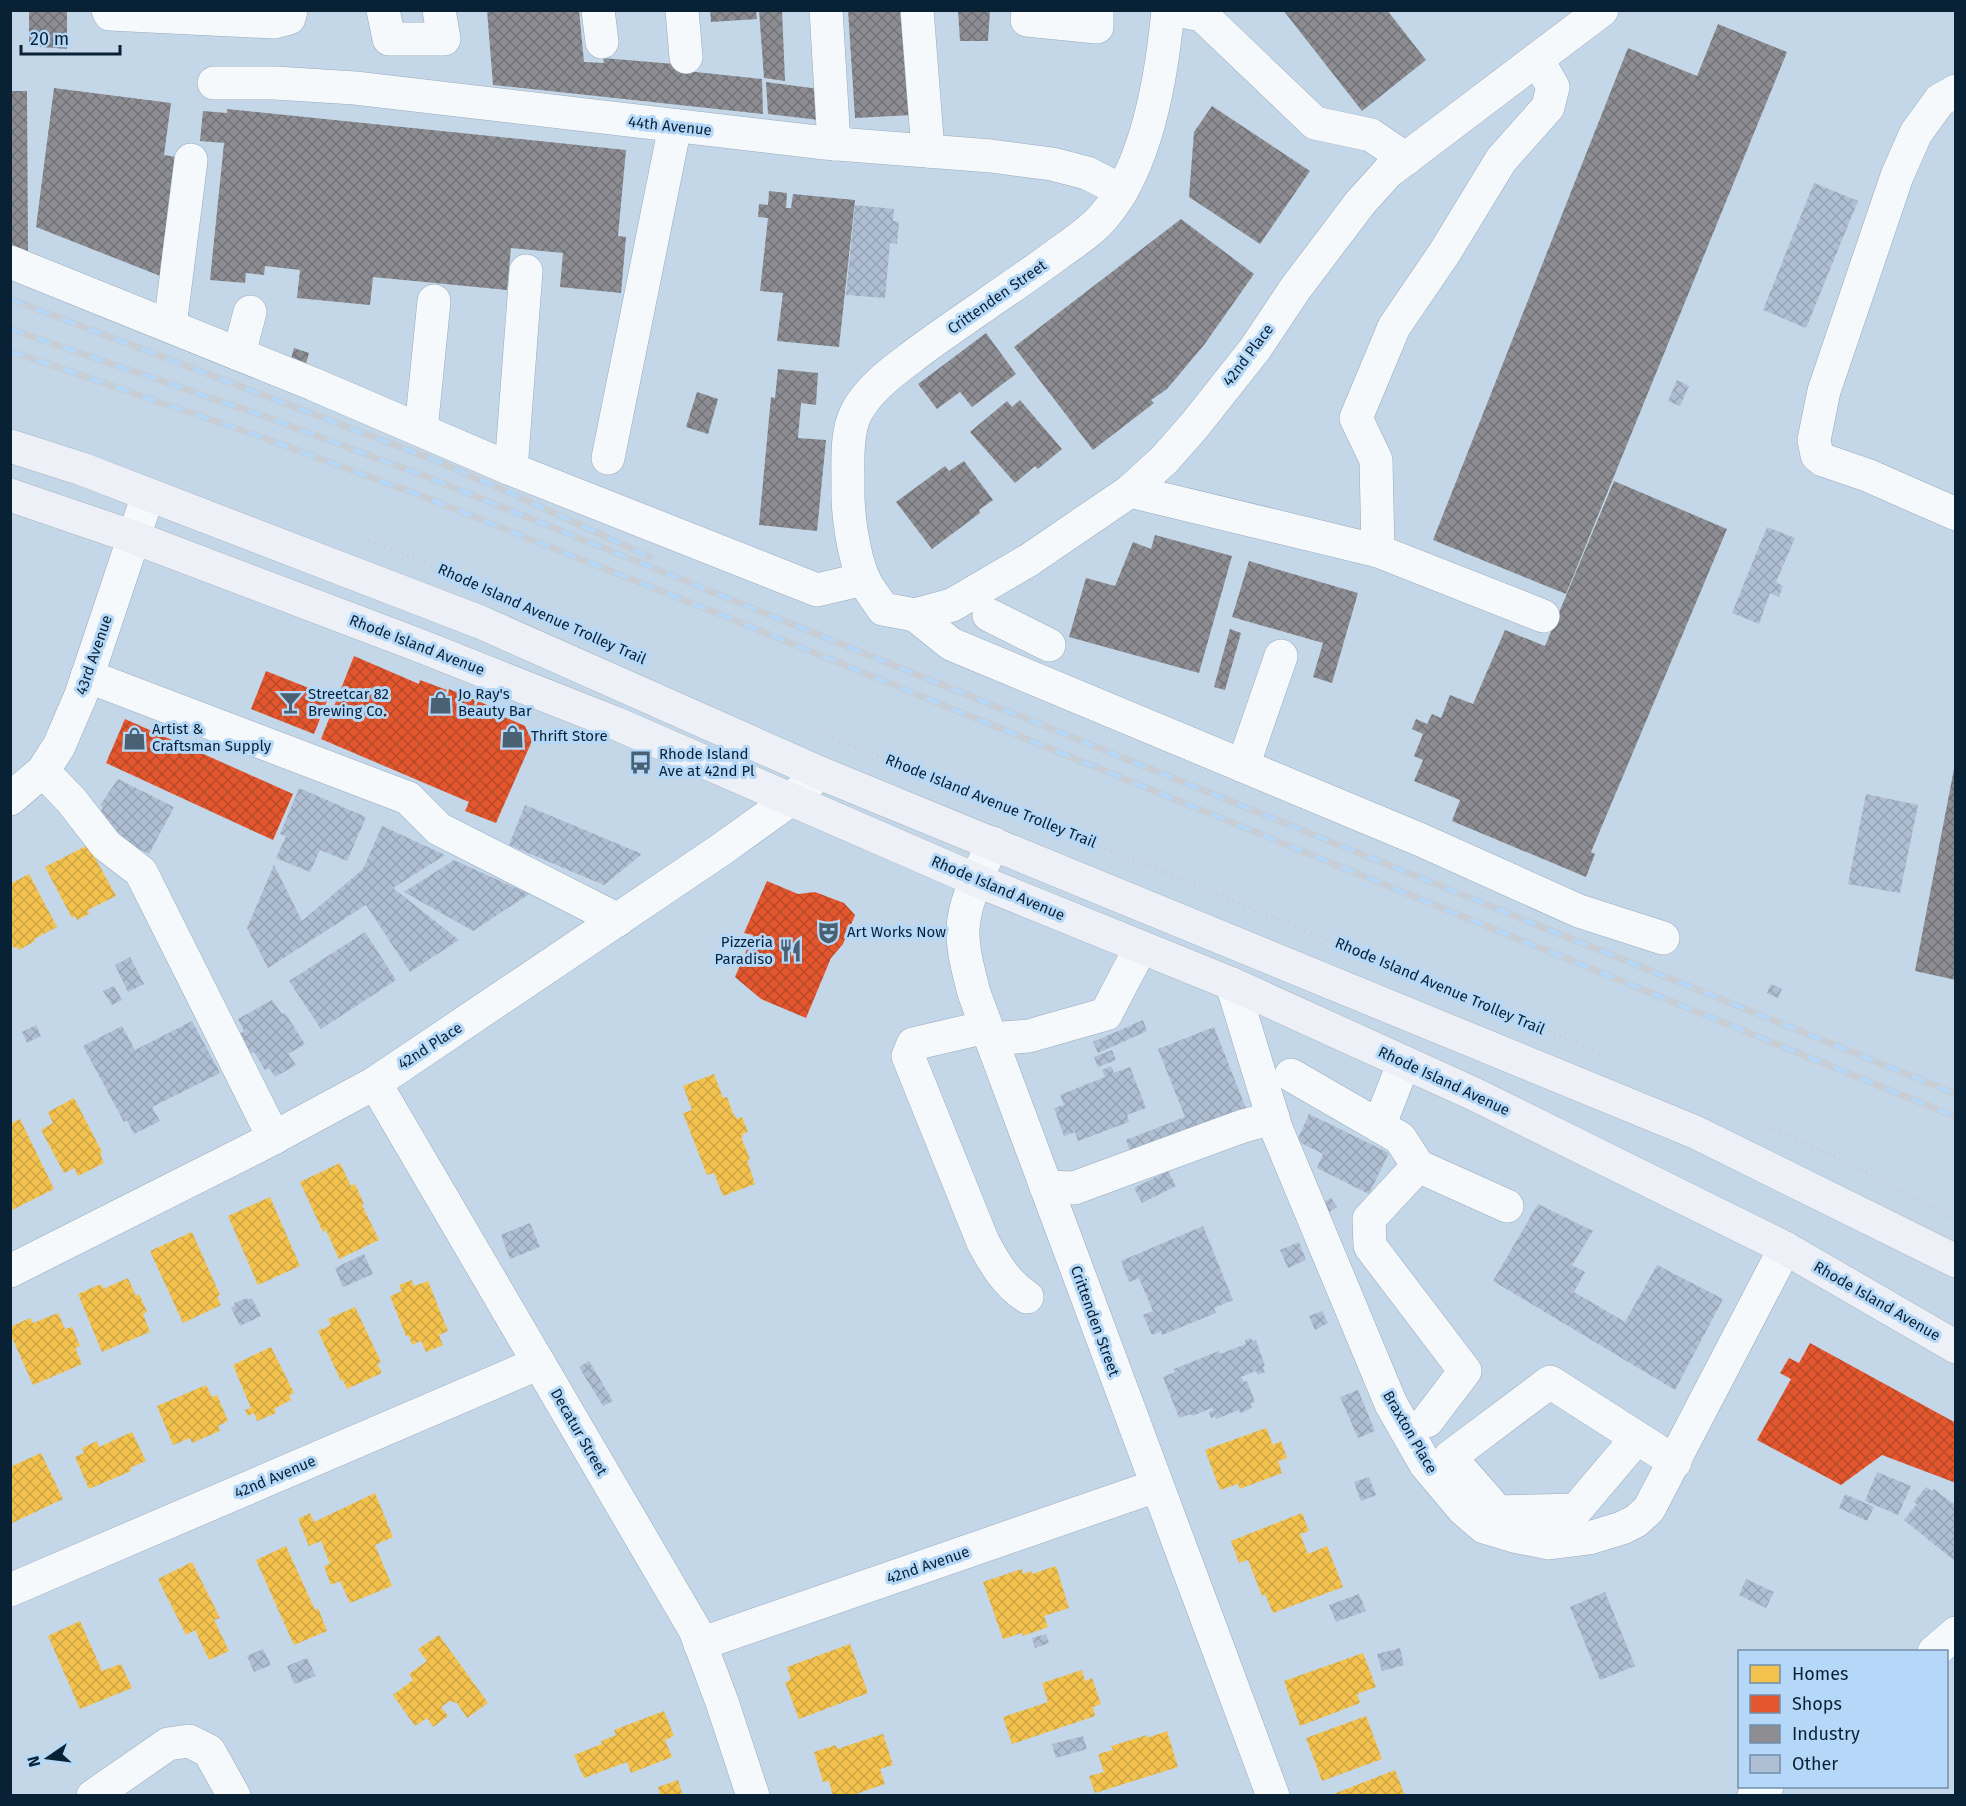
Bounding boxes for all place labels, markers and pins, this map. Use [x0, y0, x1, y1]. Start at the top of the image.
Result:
place label: Streetcar 82 Brewing Co. [308, 685, 389, 720]
place label: Jo Ray's Beauty Bar [458, 685, 532, 720]
bar icon: Streetcar 82 Brewing Co. [277, 690, 303, 716]
shop icon: Jo Ray's Beauty Bar [427, 690, 453, 716]
place label: Artist & Craftsman Supply [152, 720, 272, 755]
shop icon: Thrift Store [500, 723, 526, 749]
shop icon: Artist & Craftsman Supply [121, 725, 147, 751]
place label: Thrift Store [531, 727, 608, 745]
place label: Rhode Island Ave at 42nd Pl [659, 745, 755, 780]
bus stop icon: Rhode Island Ave at 42nd Pl [628, 750, 654, 776]
theatre icon: Art Works Now [816, 919, 842, 945]
place label: Art Works Now [847, 923, 946, 941]
place label: Pizzeria Paradiso [715, 933, 773, 968]
restaurant icon: Pizzeria Paradiso [778, 938, 804, 964]

